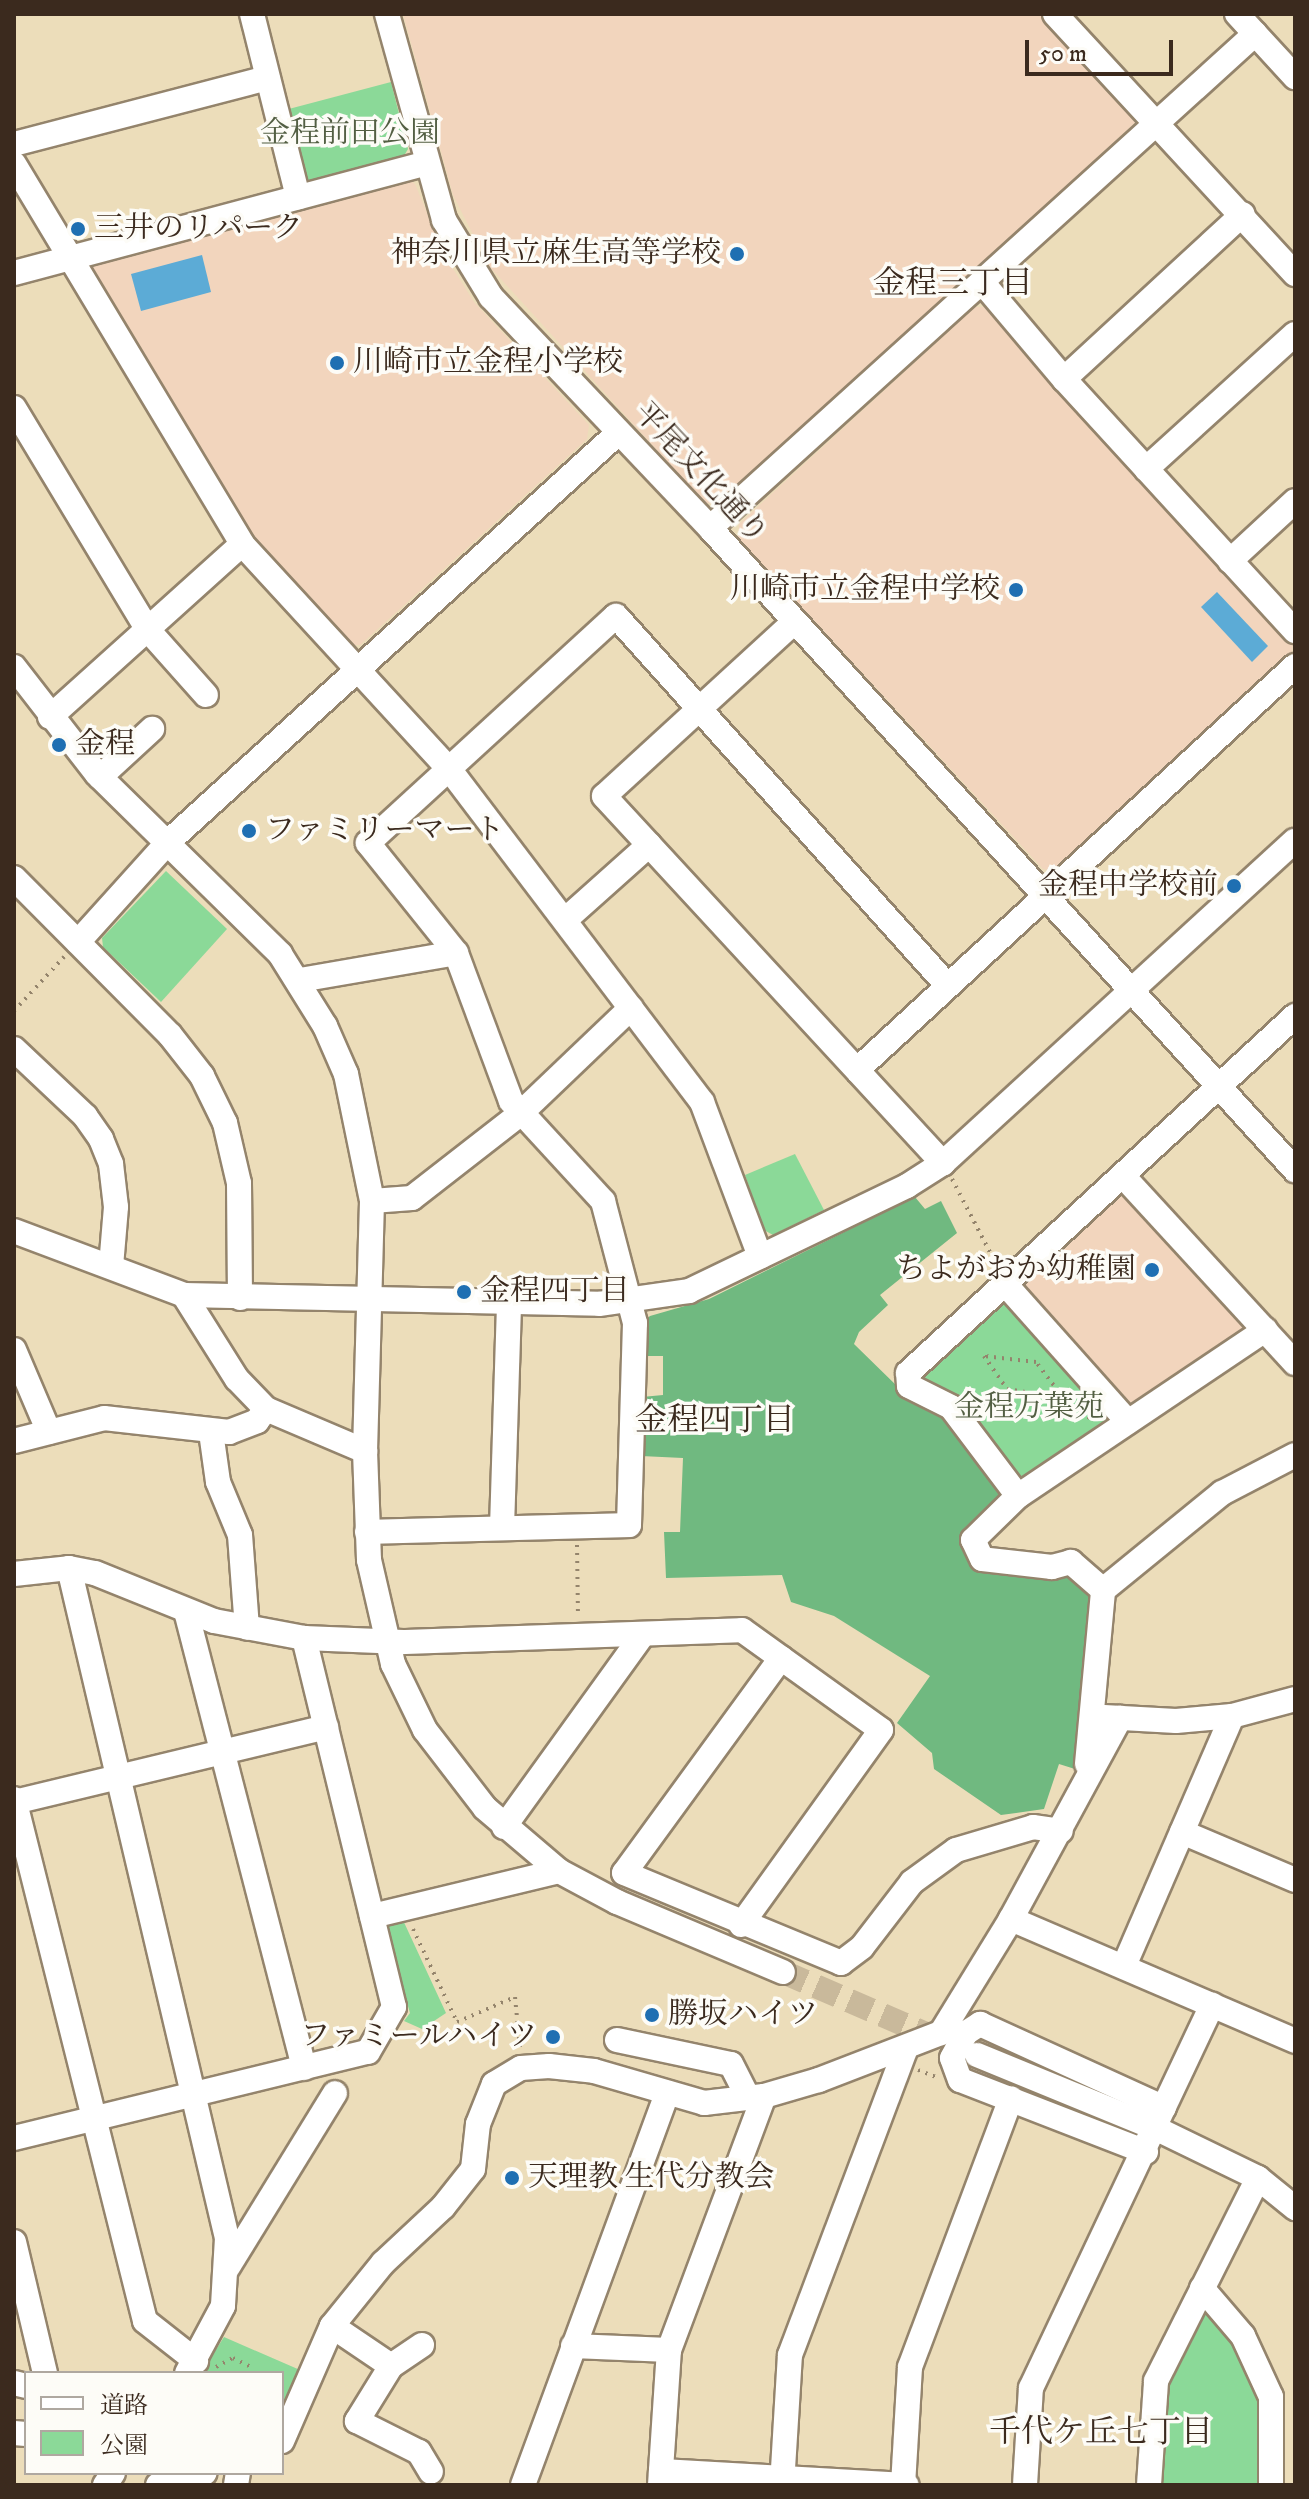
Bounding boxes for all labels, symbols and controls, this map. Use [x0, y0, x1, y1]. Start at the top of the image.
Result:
scale bar [1029, 24, 1177, 74]
text: 50 m [1039, 39, 1087, 69]
park label: 金程前田公園 [260, 116, 440, 152]
place label: 三井のリパーク [94, 211, 304, 247]
marker: 三井のリパーク [69, 220, 87, 238]
place label: 神奈川県立麻生高等学校 [391, 236, 721, 272]
marker: 神奈川県立麻生高等学校 [728, 245, 746, 263]
district label: 金程三丁目 [873, 265, 1033, 303]
place label: 川崎市立金程小学校 [353, 345, 623, 381]
marker: 川崎市立金程小学校 [328, 354, 346, 372]
street label: 平尾文化通り [625, 396, 775, 552]
place label: 川崎市立金程中学校 [730, 572, 1000, 608]
marker: 川崎市立金程中学校 [1007, 581, 1025, 599]
place label: 金程 [75, 727, 135, 763]
marker: 金程 [50, 736, 68, 754]
place label: ファミリーマート [265, 813, 505, 849]
marker: ファミリーマート [240, 822, 258, 840]
place label: 金程中学校前 [1038, 868, 1218, 904]
marker: 金程中学校前 [1225, 877, 1243, 895]
place label: ちよがおか幼稚園 [896, 1252, 1136, 1288]
marker: ちよがおか幼稚園 [1143, 1261, 1161, 1279]
place label: 金程四丁目 [480, 1274, 630, 1310]
marker: 金程四丁目 [455, 1283, 473, 1301]
park label: 金程万葉苑 [954, 1390, 1104, 1426]
district label: 金程四丁目 [635, 1402, 795, 1440]
place label: 勝坂ハイツ [668, 1997, 818, 2033]
marker: 勝坂ハイツ [643, 2006, 661, 2024]
place label: ファミールハイツ [297, 2019, 537, 2055]
marker: ファミールハイツ [544, 2028, 562, 2046]
place label: 天理教 生代分教会 [528, 2160, 774, 2196]
marker: 天理教 生代分教会 [503, 2169, 521, 2187]
legend [24, 2371, 284, 2475]
text: 道路 [100, 2391, 148, 2421]
district label: 千代ケ丘七丁目 [989, 2414, 1213, 2452]
text: 公園 [100, 2431, 148, 2461]

